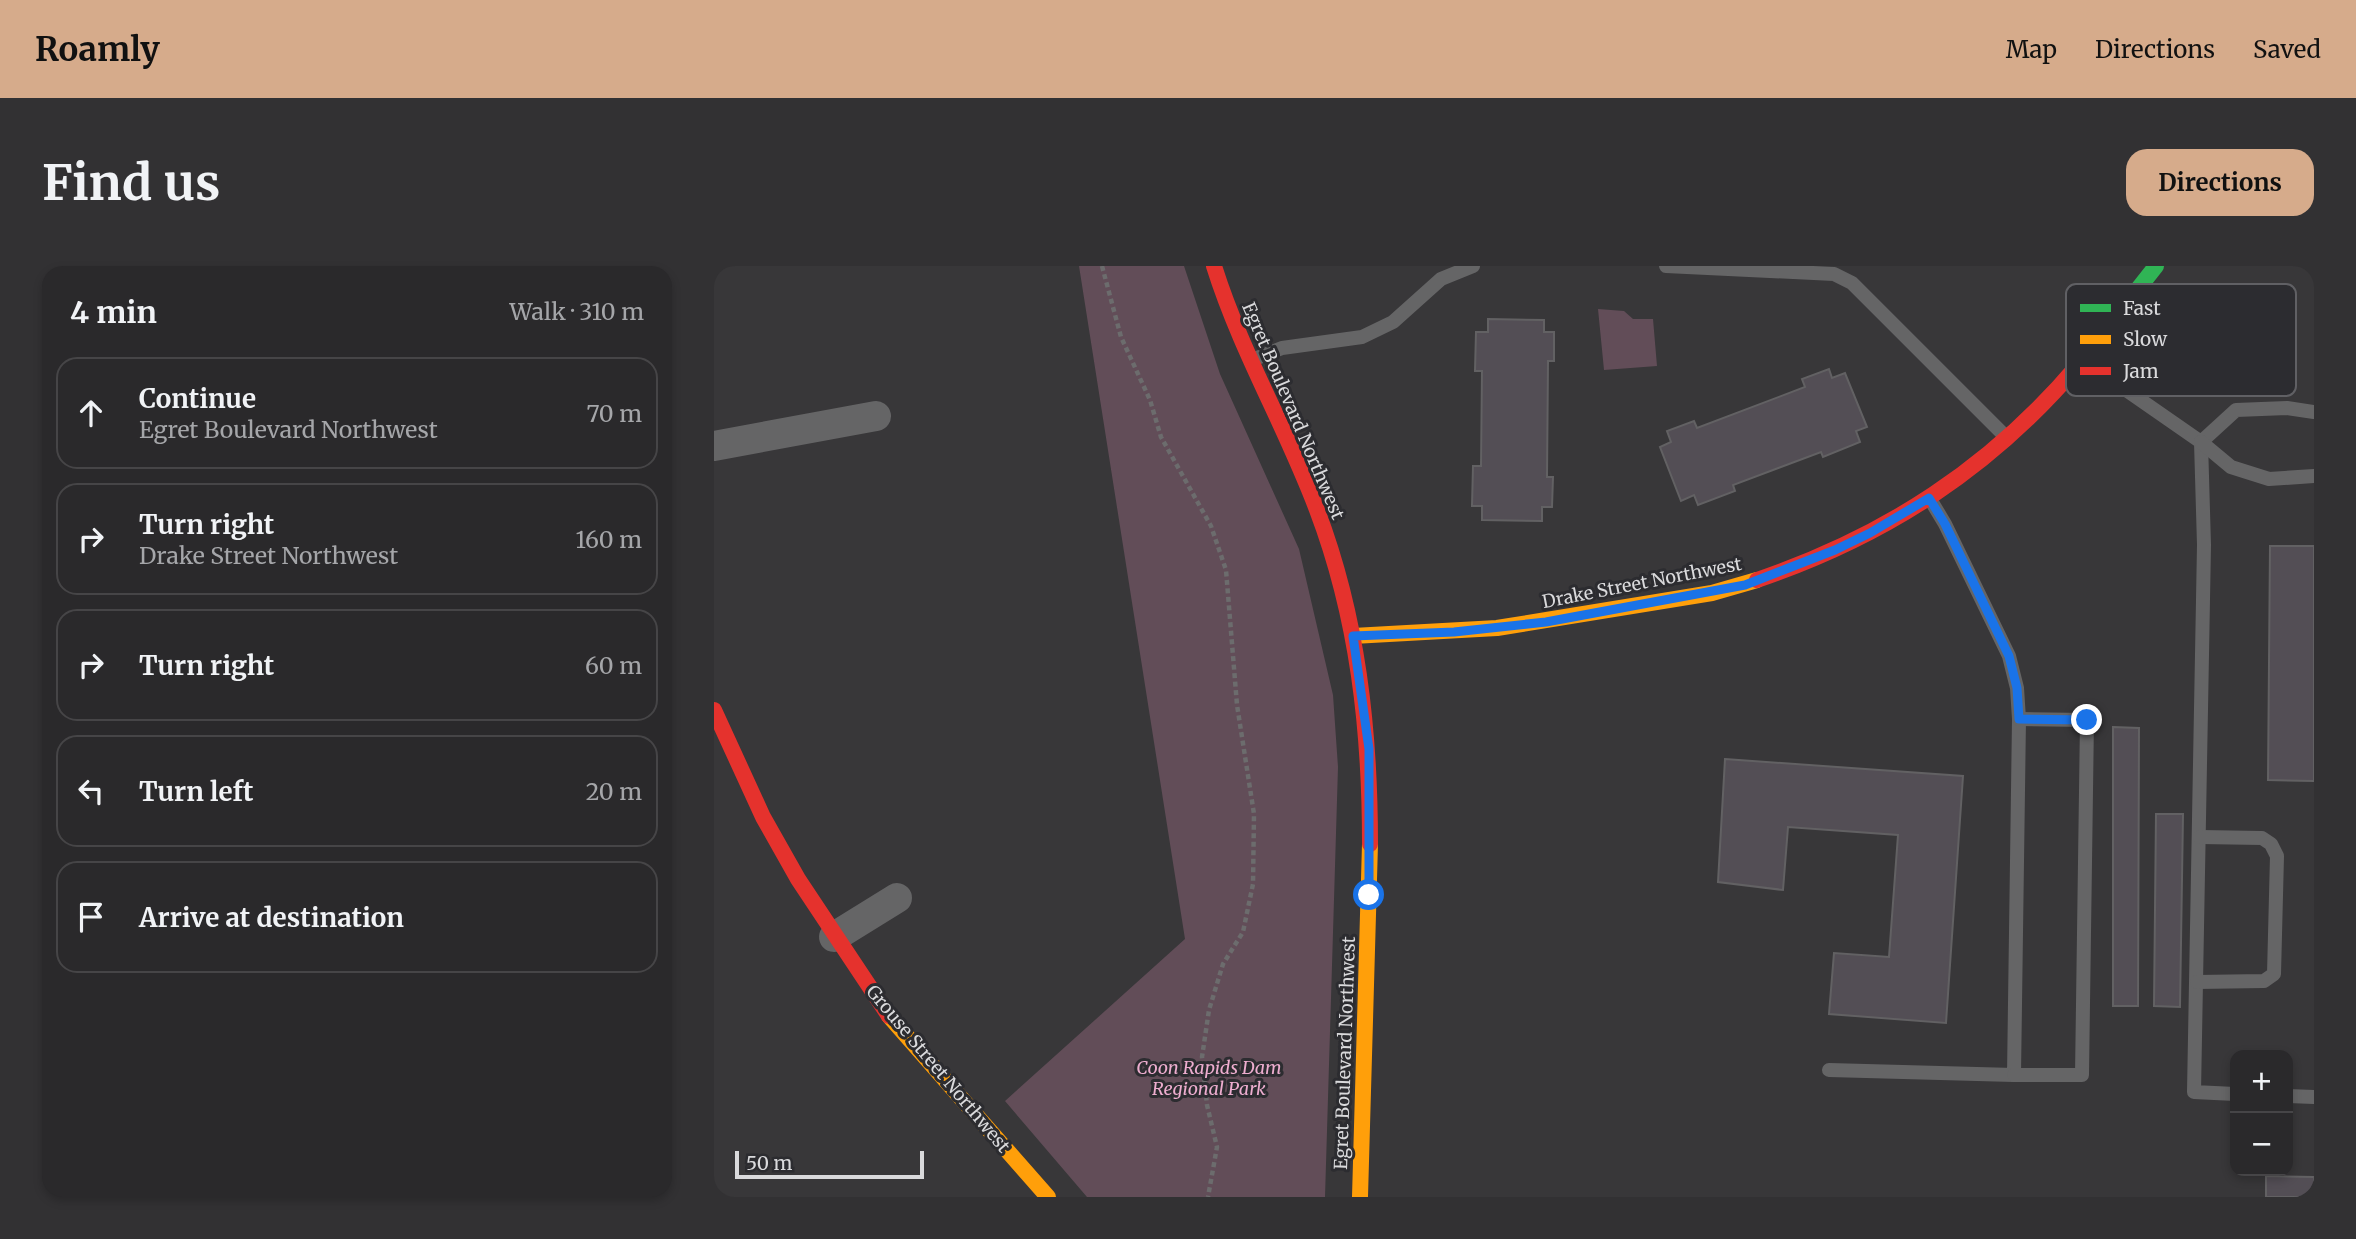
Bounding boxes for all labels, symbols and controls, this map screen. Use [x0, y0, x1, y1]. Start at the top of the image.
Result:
text: Roamly [35, 29, 160, 70]
text: Map [2006, 34, 2057, 65]
text: Directions [2095, 34, 2215, 65]
text: Saved [2253, 34, 2321, 65]
button: Directions [2126, 149, 2314, 216]
text: Find us [42, 152, 220, 213]
legend [2066, 284, 2296, 396]
text: 4 min [70, 293, 157, 331]
text: Fast [2123, 296, 2161, 320]
text: Walk · 310 m [510, 297, 644, 326]
street label: Egret Boulevard Northwest [1237, 299, 1350, 523]
text: Slow [2123, 327, 2168, 351]
text: Jam [2122, 359, 2159, 383]
text: Continue [139, 382, 256, 415]
icon: ahead [72, 394, 110, 432]
text: 70 m [586, 399, 642, 428]
text: Egret Boulevard Northwest [139, 415, 438, 444]
text: Turn right [139, 508, 274, 541]
icon: right [72, 520, 110, 558]
text: 160 m [576, 525, 642, 554]
text: Drake Street Northwest [139, 541, 398, 570]
street label: Drake Street Northwest [1540, 552, 1744, 613]
icon: right [72, 646, 110, 684]
text: Turn right [139, 649, 274, 682]
text: 60 m [585, 651, 642, 680]
route end [2071, 704, 2102, 735]
icon: left [72, 772, 110, 810]
text: Turn left [139, 775, 253, 808]
text: 20 m [586, 777, 642, 806]
route start [1353, 879, 1384, 910]
icon: arrive [72, 898, 110, 936]
text: Arrive at destination [139, 901, 404, 934]
street label: Egret Boulevard Northwest [1329, 936, 1360, 1170]
street label: Grouse Street Northwest [862, 980, 1015, 1157]
map controls [2230, 1050, 2293, 1176]
button: + [2230, 1050, 2293, 1113]
park label: Coon Rapids Dam Regional Park [1136, 1056, 1282, 1100]
button: − [2230, 1113, 2293, 1176]
scale bar [735, 1148, 924, 1180]
text: 50 m [746, 1151, 792, 1175]

